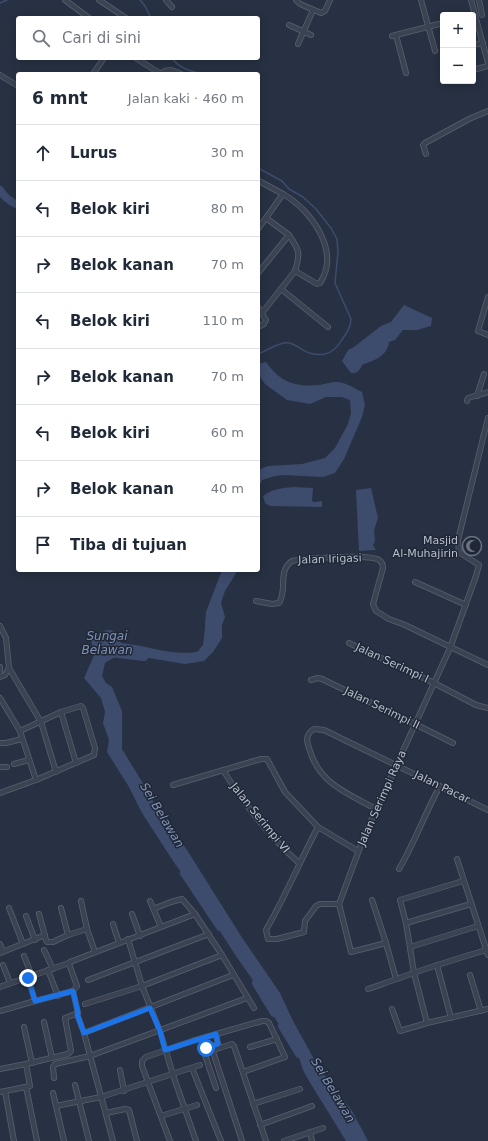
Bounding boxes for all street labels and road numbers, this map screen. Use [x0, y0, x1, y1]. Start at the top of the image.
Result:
street label: Jalan Irigasi [297, 551, 362, 567]
street label: Jalan Serimpi I [353, 640, 431, 686]
street label: Jalan Serimpi II [341, 684, 422, 732]
street label: Jalan Serimpi Raya [355, 748, 409, 849]
street label: Jalan Pacar [411, 767, 472, 806]
street label: Jalan Serimpi VI [227, 779, 292, 856]

